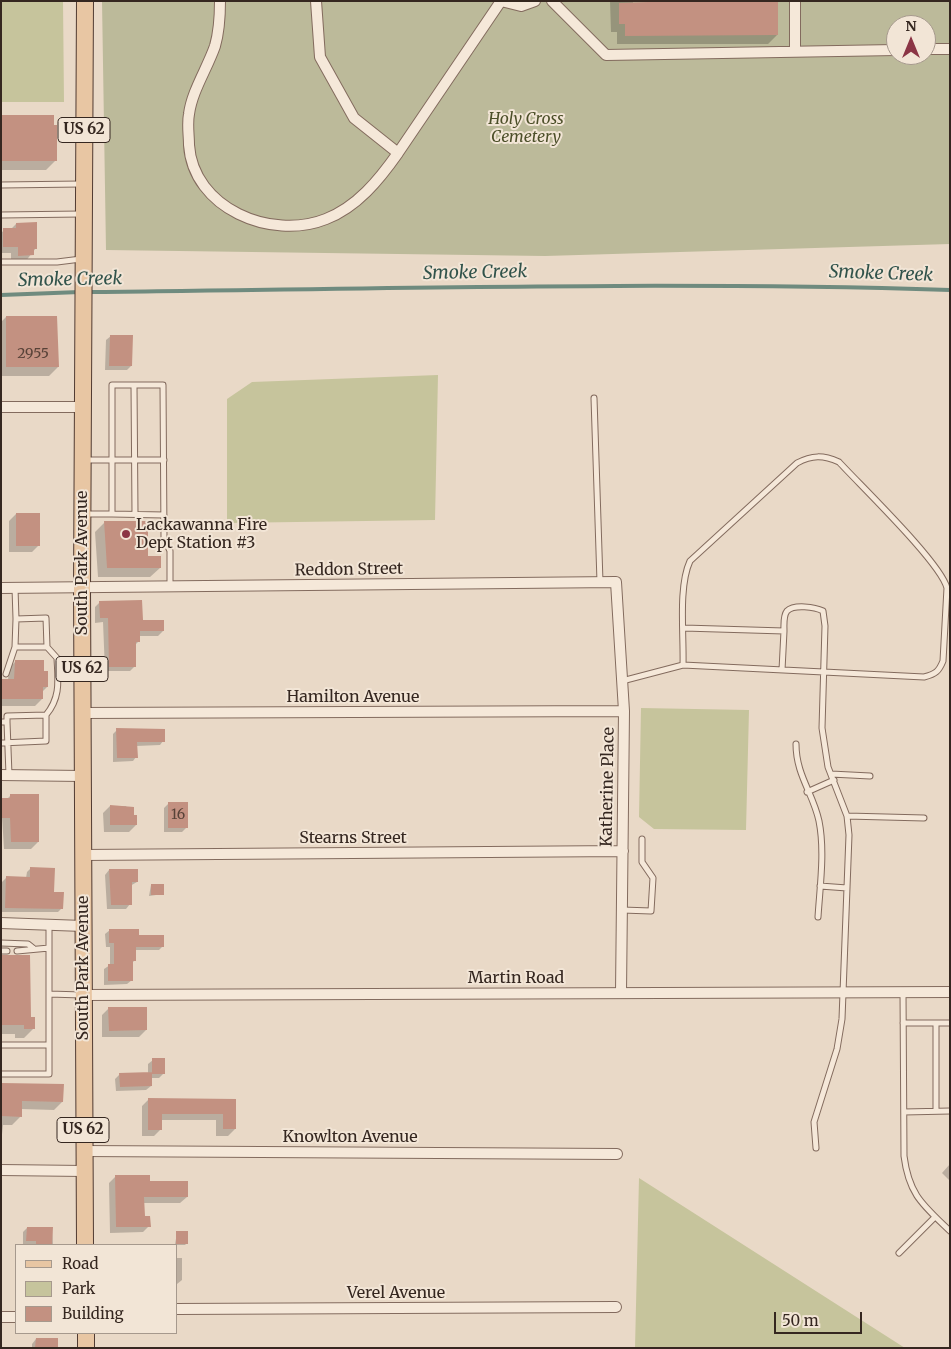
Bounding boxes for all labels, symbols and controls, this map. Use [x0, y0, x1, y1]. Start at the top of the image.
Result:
north arrow [886, 15, 936, 65]
text: N [905, 17, 917, 35]
park label: Holy Cross Cemetery [488, 109, 564, 147]
road number: US 62 [58, 118, 110, 142]
water label: Smoke Creek [423, 261, 527, 285]
water label: Smoke Creek [829, 261, 933, 287]
water label: Smoke Creek [18, 268, 122, 292]
house number: 2955 [17, 346, 49, 362]
street label: South Park Avenue [72, 491, 92, 635]
place label: Lackawanna Fire Dept Station #3 [136, 515, 267, 553]
marker: Lackawanna Fire Dept Station #3 [120, 528, 132, 540]
street label: Reddon Street [295, 559, 403, 581]
road number: US 62 [56, 656, 108, 682]
street label: Hamilton Avenue [287, 687, 419, 707]
street label: Katherine Place [597, 727, 619, 847]
house number: 16 [171, 807, 185, 823]
street label: Stearns Street [299, 828, 407, 848]
street label: South Park Avenue [73, 896, 93, 1040]
street label: Martin Road [468, 968, 564, 988]
road number: US 62 [57, 1118, 109, 1142]
street label: Knowlton Avenue [282, 1127, 418, 1147]
legend [15, 1244, 178, 1334]
text: Road [62, 1254, 98, 1273]
text: Park [62, 1279, 95, 1298]
street label: Verel Avenue [347, 1283, 445, 1303]
scale bar [776, 1302, 864, 1334]
text: Building [62, 1304, 124, 1323]
text: 50 m [782, 1311, 819, 1330]

